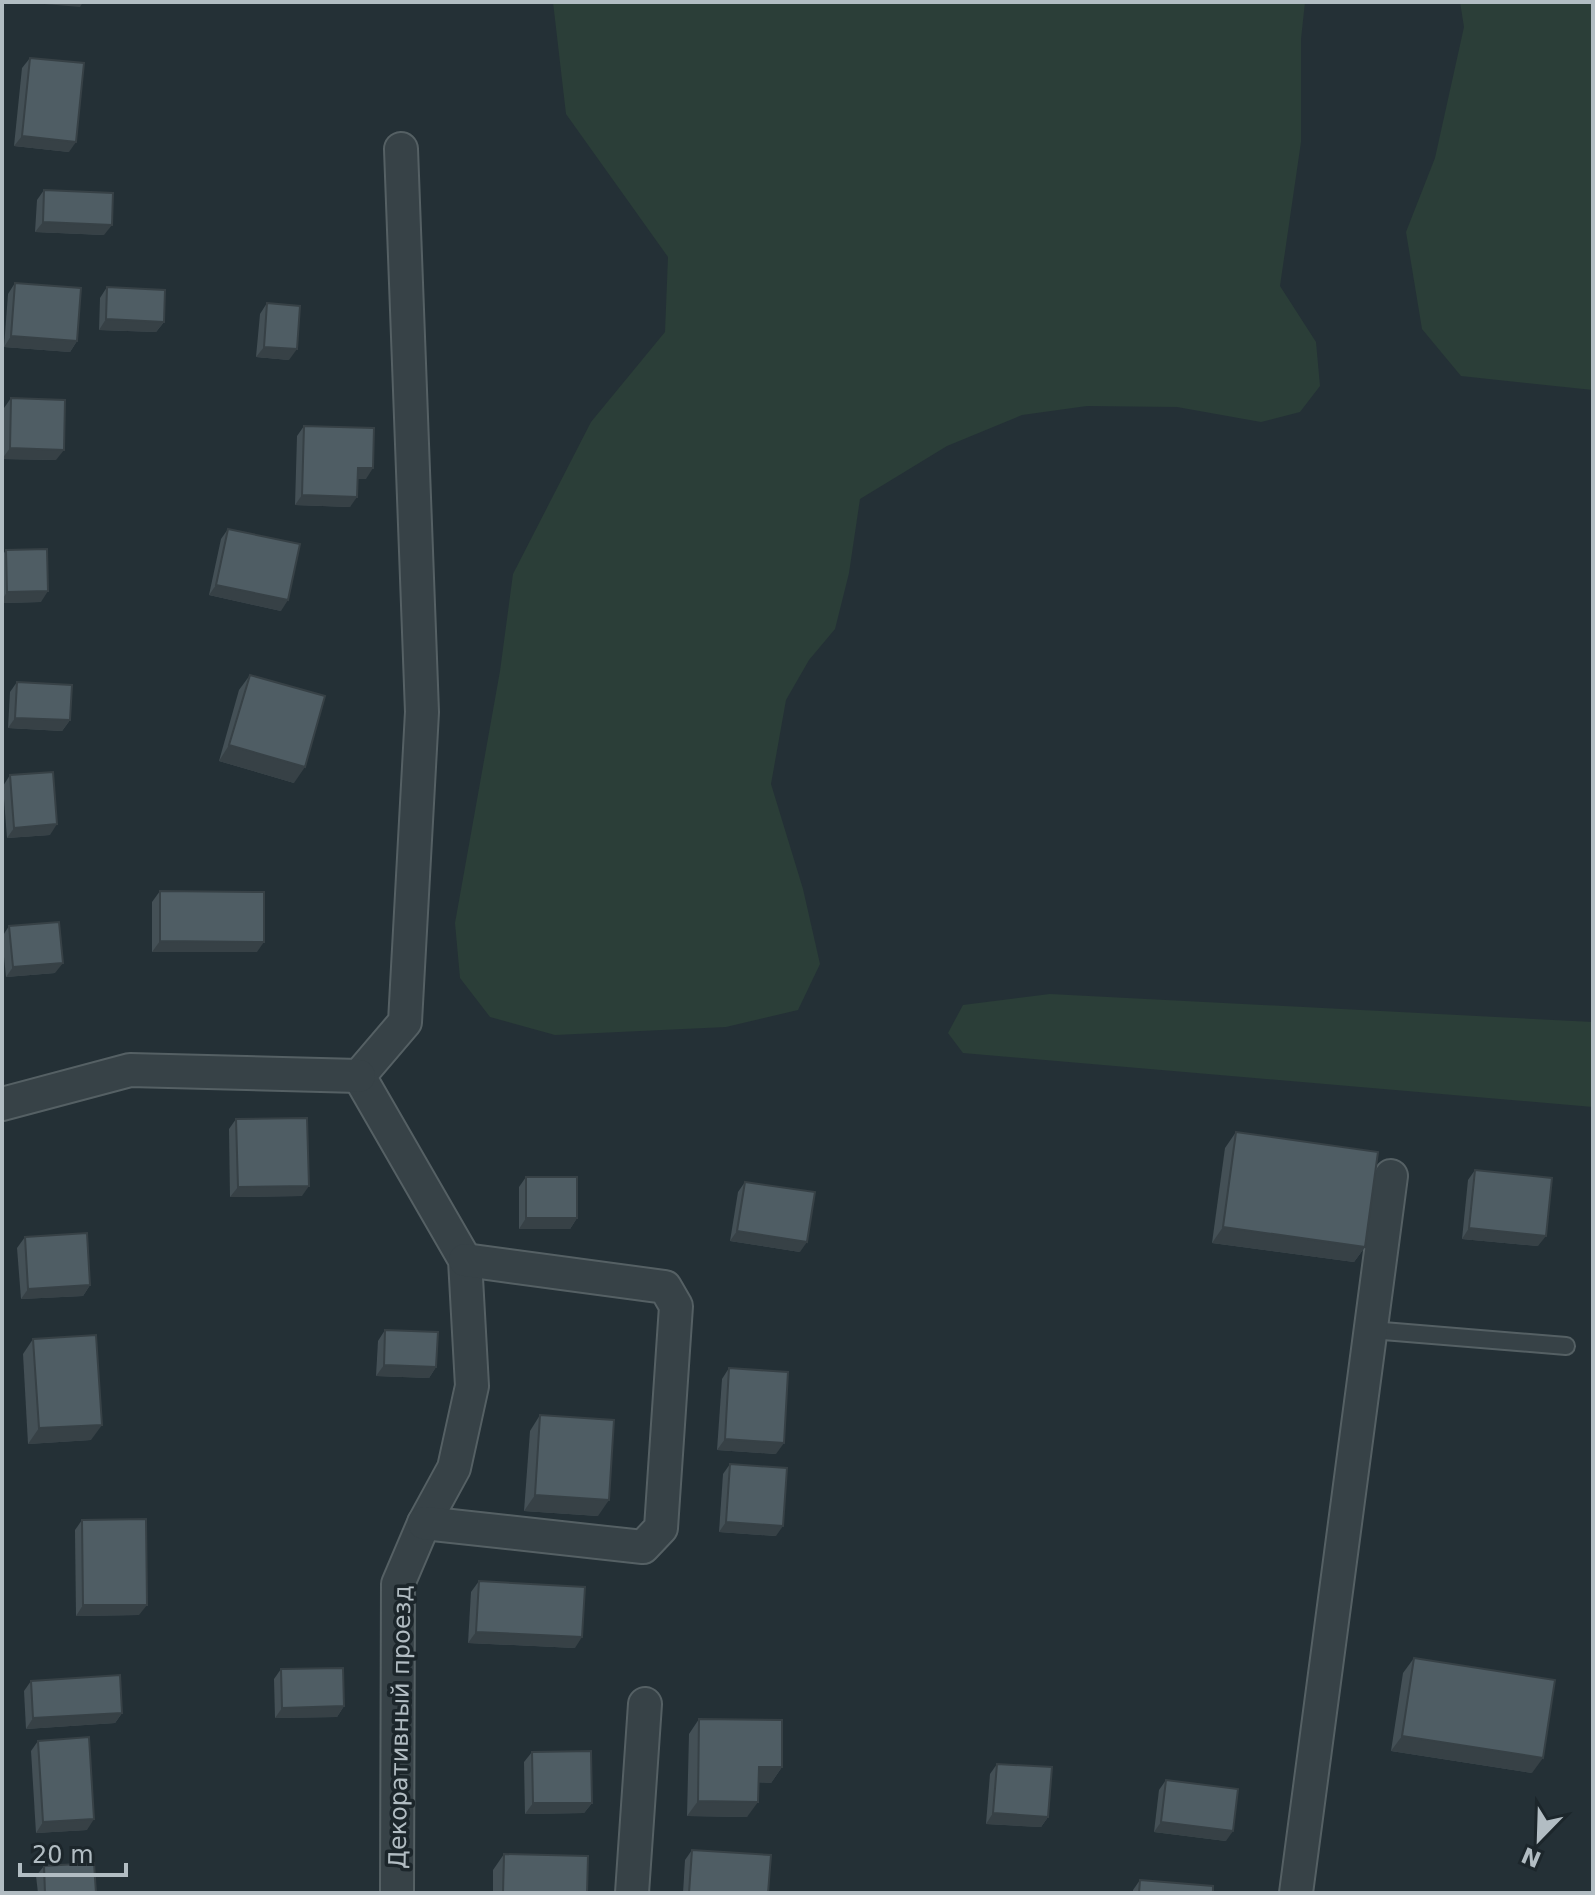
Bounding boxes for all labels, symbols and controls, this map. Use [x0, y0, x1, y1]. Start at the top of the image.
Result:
street label: Декоративный проезд [384, 1585, 416, 1869]
north arrow [1499, 1799, 1579, 1879]
scale bar [20, 1827, 126, 1877]
text: 20 m [32, 1841, 94, 1869]
text: N [1518, 1842, 1545, 1872]

